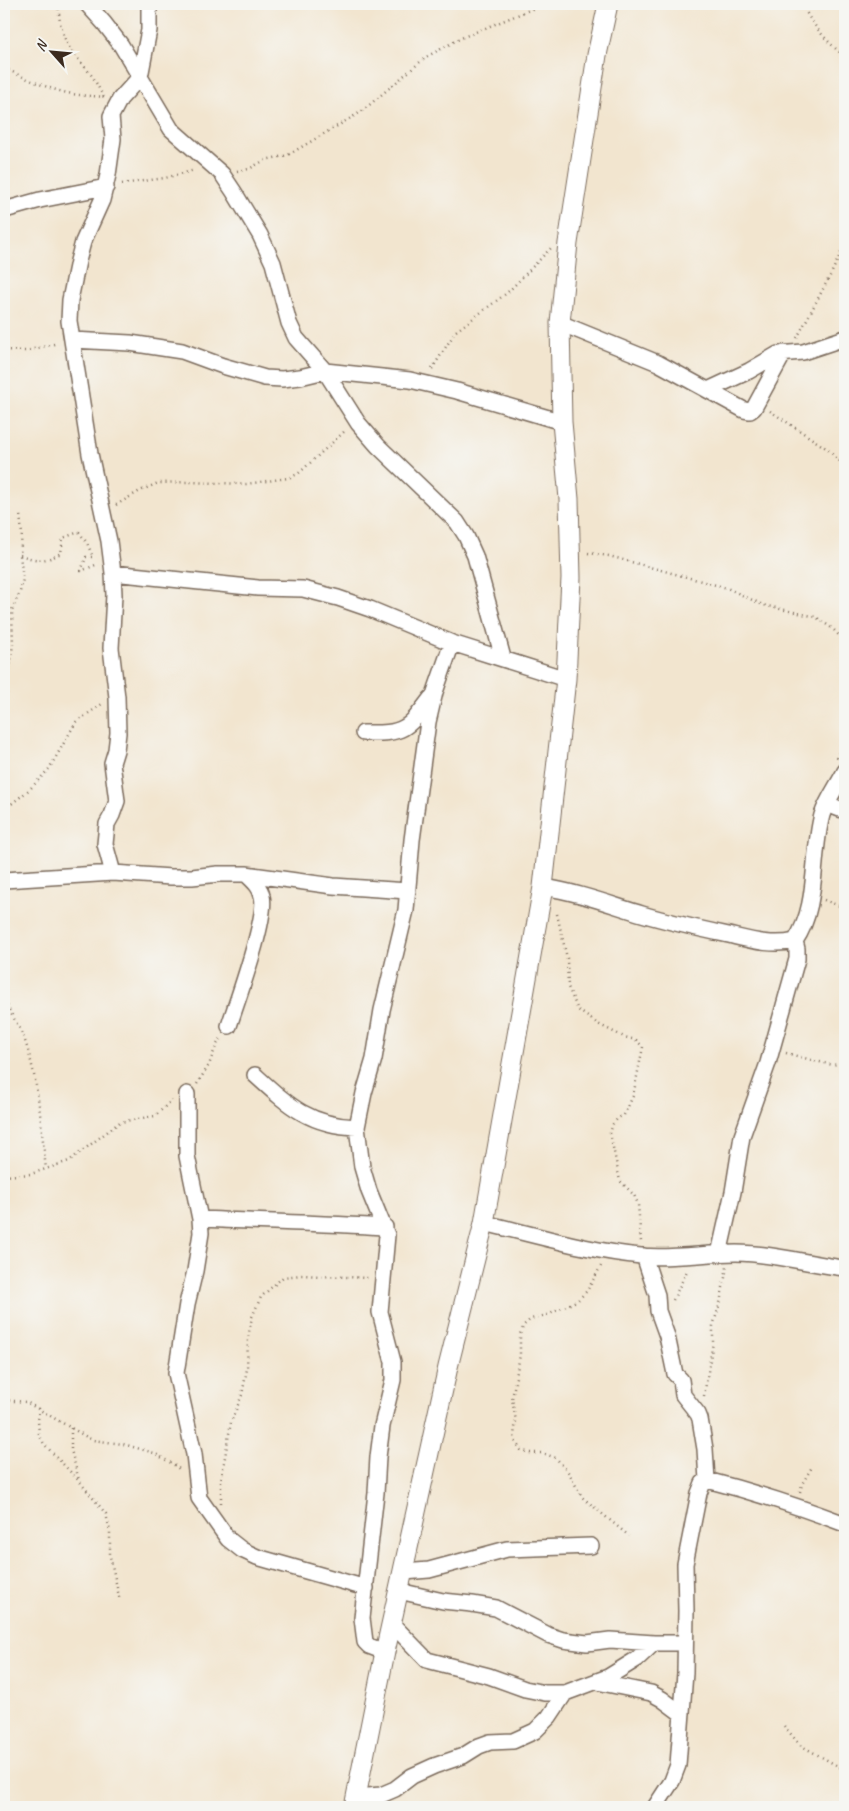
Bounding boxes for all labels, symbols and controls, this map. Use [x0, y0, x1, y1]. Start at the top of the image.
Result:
north arrow [28, 28, 78, 78]
text: N [31, 37, 51, 54]

